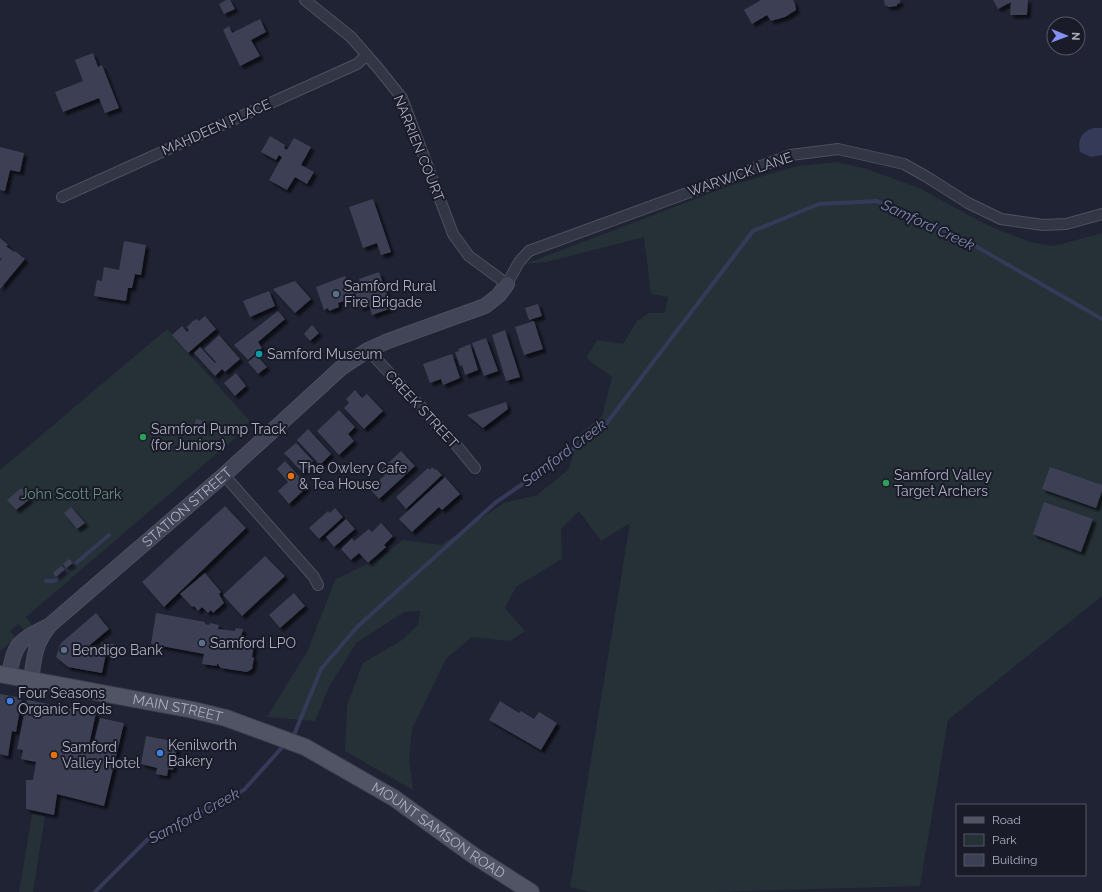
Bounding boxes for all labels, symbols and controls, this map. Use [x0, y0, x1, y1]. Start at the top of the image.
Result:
north arrow [1046, 16, 1086, 56]
text: N [1069, 32, 1082, 40]
street label: NARRIEN COURT [390, 93, 448, 204]
street label: MAHDEEN PLACE [159, 96, 273, 158]
street label: WARWICK LANE [686, 149, 794, 199]
water label: Samford Creek [878, 195, 977, 254]
place label: Samford Rural Fire Brigade [344, 278, 437, 310]
marker: Samford Rural Fire Brigade [331, 289, 341, 299]
place label: Samford Museum [267, 346, 382, 362]
marker: Samford Museum [254, 349, 264, 359]
street label: CREEK STREET [382, 367, 462, 451]
water label: Samford Creek [518, 416, 610, 491]
place label: Samford Pump Track (for Juniors) [151, 421, 287, 453]
marker: Samford Pump Track (for Juniors) [138, 432, 148, 442]
place label: The Owlery Cafe & Tea House [299, 460, 407, 492]
street label: STATION STREET [139, 464, 235, 550]
place label: Samford Valley Target Archers [894, 467, 992, 499]
marker: The Owlery Cafe & Tea House [286, 471, 296, 481]
marker: Samford Valley Target Archers [881, 478, 891, 488]
park label: John Scott Park [21, 486, 122, 502]
place label: Samford LPO [210, 635, 296, 651]
marker: Samford LPO [197, 638, 207, 648]
place label: Bendigo Bank [72, 642, 163, 658]
marker: Bendigo Bank [59, 645, 69, 655]
place label: Four Seasons Organic Foods [18, 685, 112, 717]
street label: MAIN STREET [132, 691, 225, 725]
marker: Four Seasons Organic Foods [5, 696, 15, 706]
place label: Kenilworth Bakery [168, 737, 237, 769]
place label: Samford Valley Hotel [62, 739, 140, 771]
marker: Kenilworth Bakery [155, 748, 165, 758]
marker: Samford Valley Hotel [49, 750, 59, 760]
street label: MOUNT SAMSON ROAD [369, 779, 508, 881]
water label: Samford Creek [144, 784, 243, 848]
legend [956, 804, 1086, 876]
text: Road [992, 813, 1021, 827]
text: Park [992, 833, 1017, 847]
text: Building [992, 853, 1038, 867]

